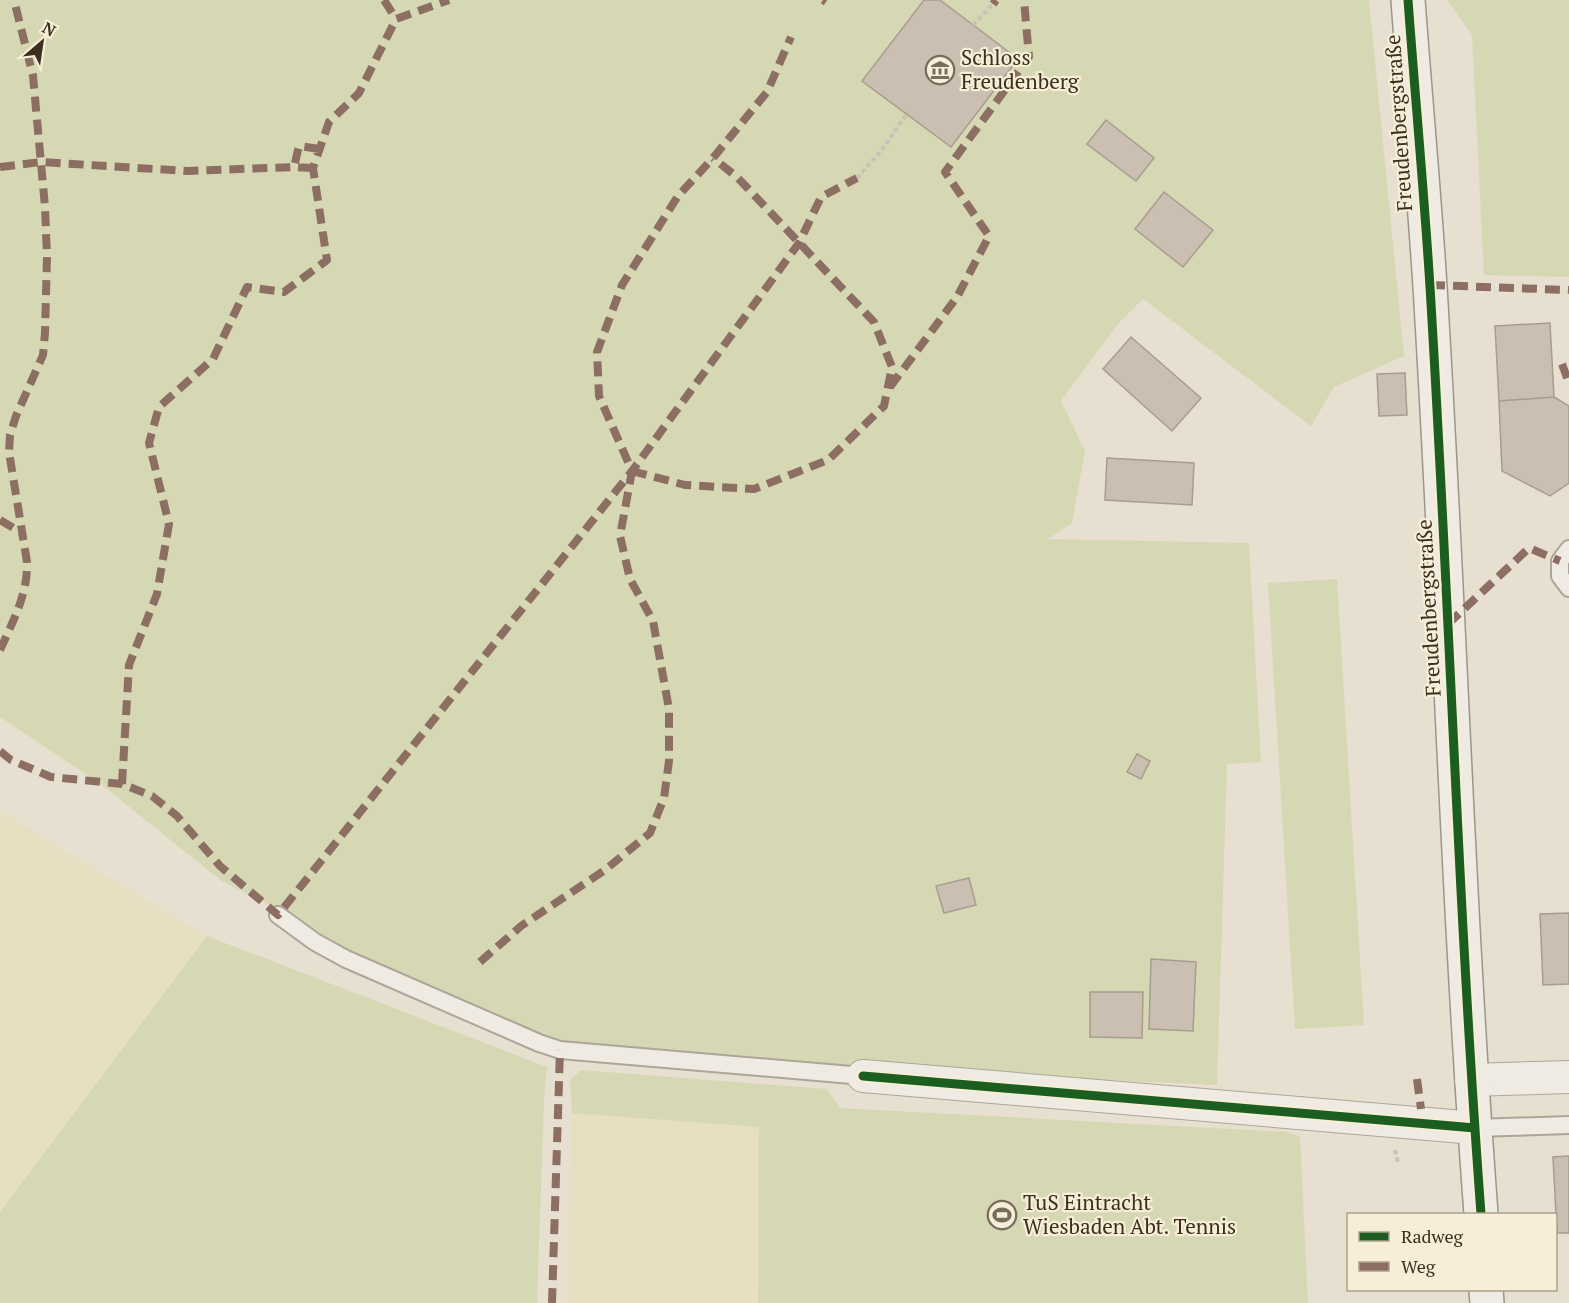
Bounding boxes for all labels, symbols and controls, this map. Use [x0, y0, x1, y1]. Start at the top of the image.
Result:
north arrow [12, 12, 72, 72]
text: N [39, 16, 60, 41]
street label: Freudenbergstraße [1378, 34, 1418, 213]
place label: Schloss Freudenberg [961, 43, 1080, 95]
museum icon: Schloss Freudenberg [924, 54, 956, 86]
street label: Freudenbergstraße [1409, 519, 1447, 697]
place label: TuS Eintracht Wiesbaden Abt. Tennis [1023, 1188, 1236, 1240]
sports icon: TuS Eintracht Wiesbaden Abt. Tennis [986, 1199, 1018, 1231]
legend [1347, 1213, 1557, 1291]
text: Radweg [1401, 1224, 1463, 1248]
text: Weg [1401, 1254, 1436, 1278]

